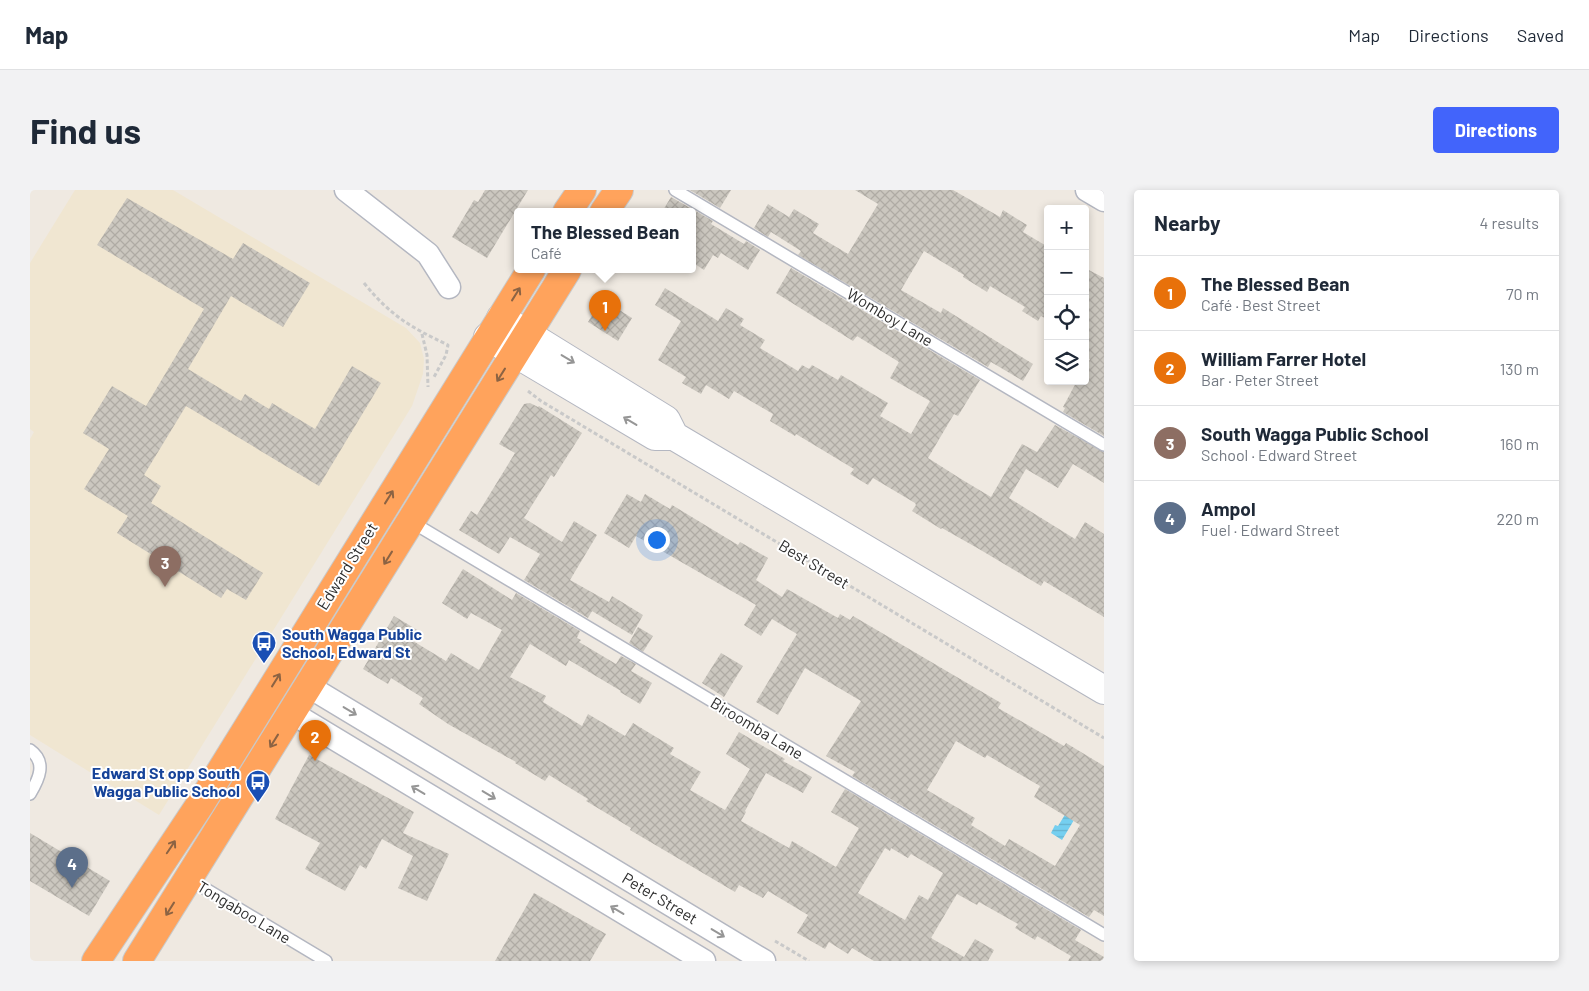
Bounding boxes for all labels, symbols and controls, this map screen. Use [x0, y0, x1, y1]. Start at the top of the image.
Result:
text: Map [25, 20, 68, 49]
text: Map [1348, 24, 1380, 46]
text: Directions [1408, 24, 1489, 46]
text: Saved [1517, 24, 1564, 46]
button: Directions [1433, 107, 1559, 153]
text: Find us [30, 109, 141, 151]
map controls [1044, 205, 1089, 385]
button: + [1044, 205, 1089, 250]
popup [514, 208, 696, 273]
text: Nearby [1154, 210, 1220, 235]
text: 4 results [1479, 213, 1539, 232]
text: The Blessed Bean [531, 220, 679, 243]
text: Café [531, 243, 562, 262]
button: − [1044, 250, 1089, 295]
text: The Blessed Bean [1201, 272, 1350, 295]
street label: Womboy Lane [844, 283, 937, 350]
text: 1 [1167, 284, 1173, 303]
text: 70 m [1506, 284, 1539, 303]
one-way arrow [511, 287, 521, 301]
pin: 1 [589, 290, 621, 331]
button: locate [1044, 295, 1089, 340]
text: Café · Best Street [1201, 295, 1321, 314]
button: layers [1044, 340, 1089, 385]
text: William Farrer Hotel [1201, 347, 1366, 370]
one-way arrow [560, 355, 574, 365]
text: 2 [1166, 359, 1174, 378]
text: 130 m [1500, 359, 1539, 378]
one-way arrow [495, 368, 505, 382]
text: Bar · Peter Street [1201, 370, 1319, 389]
one-way arrow [623, 416, 637, 426]
text: South Wagga Public School [1201, 422, 1429, 445]
text: 3 [1166, 434, 1174, 453]
text: 160 m [1500, 434, 1539, 453]
text: School · Edward Street [1201, 445, 1357, 464]
one-way arrow [384, 490, 395, 504]
text: Ampol [1201, 497, 1256, 520]
text: 4 [1165, 509, 1175, 528]
text: 220 m [1496, 509, 1539, 528]
street label: Edward Street [312, 519, 381, 613]
text: Fuel · Edward Street [1201, 520, 1340, 539]
your location [644, 527, 670, 553]
street label: Best Street [776, 535, 853, 592]
pin: 3 [149, 546, 181, 587]
one-way arrow [382, 551, 392, 565]
place label: South Wagga Public School, Edward St [282, 624, 422, 661]
bus stop icon: South Wagga Public School, Edward St [251, 630, 277, 664]
one-way arrow [272, 674, 282, 688]
street label: Biroomba Lane [707, 692, 807, 763]
one-way arrow [343, 706, 357, 716]
pin: 2 [299, 720, 331, 761]
one-way arrow [269, 734, 280, 748]
place label: Edward St opp South Wagga Public School [92, 763, 240, 800]
bus stop icon: Edward St opp South Wagga Public School [245, 769, 271, 803]
one-way arrow [411, 784, 425, 794]
one-way arrow [482, 790, 496, 800]
one-way arrow [166, 840, 176, 854]
pin: 4 [56, 847, 88, 888]
street label: Peter Street [619, 868, 701, 927]
street label: Tongaboo Lane [194, 876, 294, 947]
one-way arrow [165, 901, 175, 915]
one-way arrow [611, 904, 625, 914]
one-way arrow [711, 929, 725, 939]

